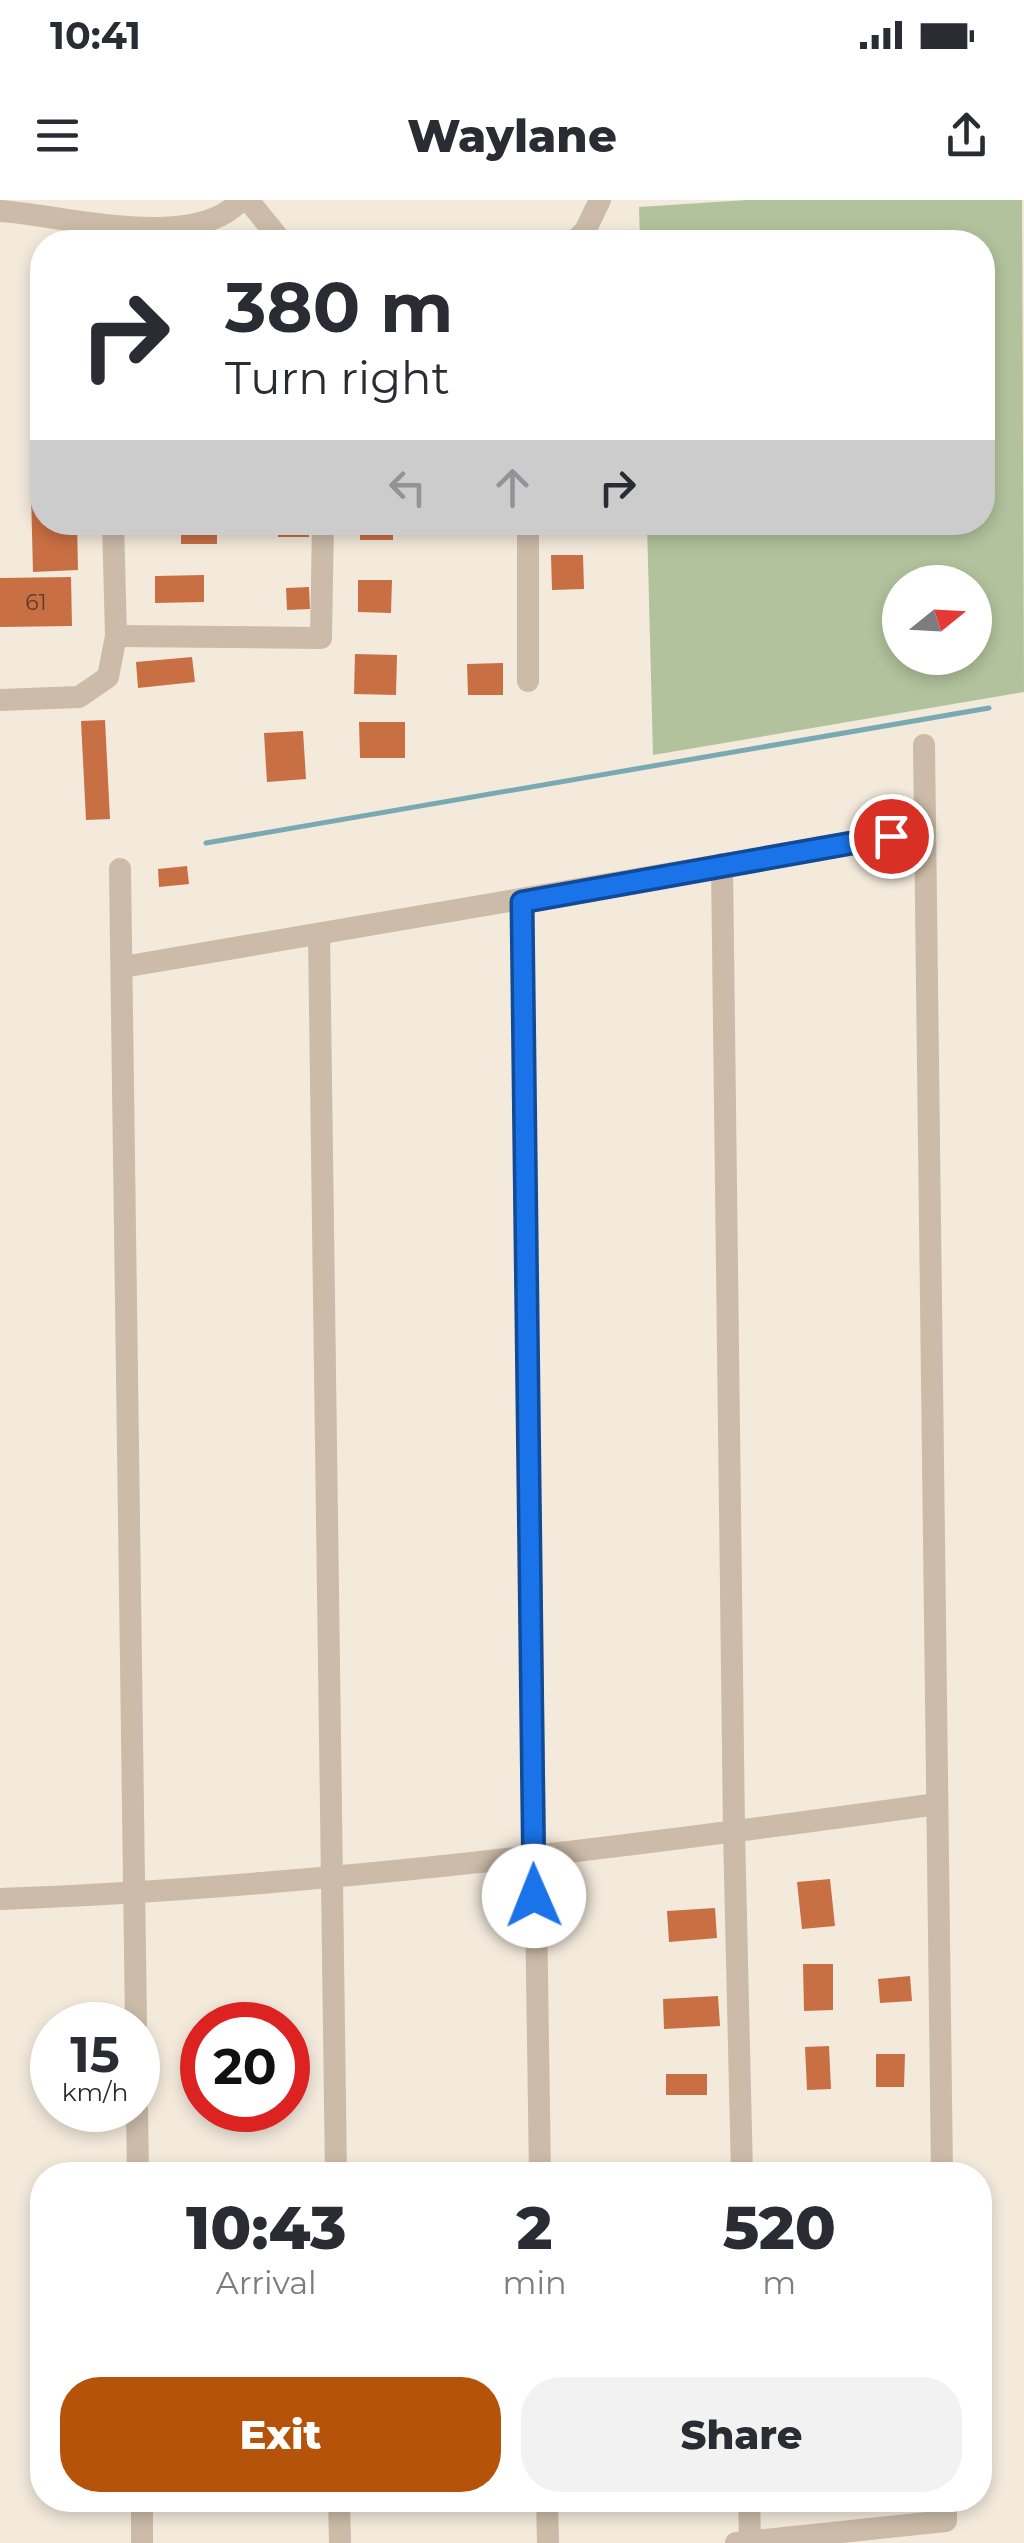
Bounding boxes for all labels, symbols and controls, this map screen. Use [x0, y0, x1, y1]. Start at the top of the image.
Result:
text: 10:41 [50, 12, 141, 59]
icon: menu [30, 108, 85, 163]
text: Waylane [407, 108, 617, 163]
icon: share [939, 108, 994, 163]
text: 380 m [225, 264, 453, 350]
icon: right [60, 270, 190, 400]
text: Turn right [225, 350, 450, 405]
icon: left [380, 460, 435, 515]
icon: ahead [485, 460, 540, 515]
icon: right [590, 460, 645, 515]
north arrow [882, 565, 992, 675]
map controls [882, 565, 992, 675]
house number: 61 [25, 589, 47, 616]
pin [849, 794, 934, 879]
icon: arrive [864, 809, 919, 864]
position arrow [482, 1844, 586, 1948]
speed limit sign: 20 [180, 2002, 310, 2132]
text: 15 [70, 2024, 120, 2085]
text: km/h [62, 2077, 128, 2107]
text: 10:43 [186, 2191, 346, 2264]
text: 2 [517, 2191, 553, 2264]
text: 520 [723, 2191, 836, 2264]
text: Arrival [216, 2263, 317, 2302]
text: min [502, 2263, 567, 2302]
text: m [762, 2263, 796, 2302]
button: Exit [60, 2377, 501, 2492]
button: Share [521, 2377, 962, 2492]

